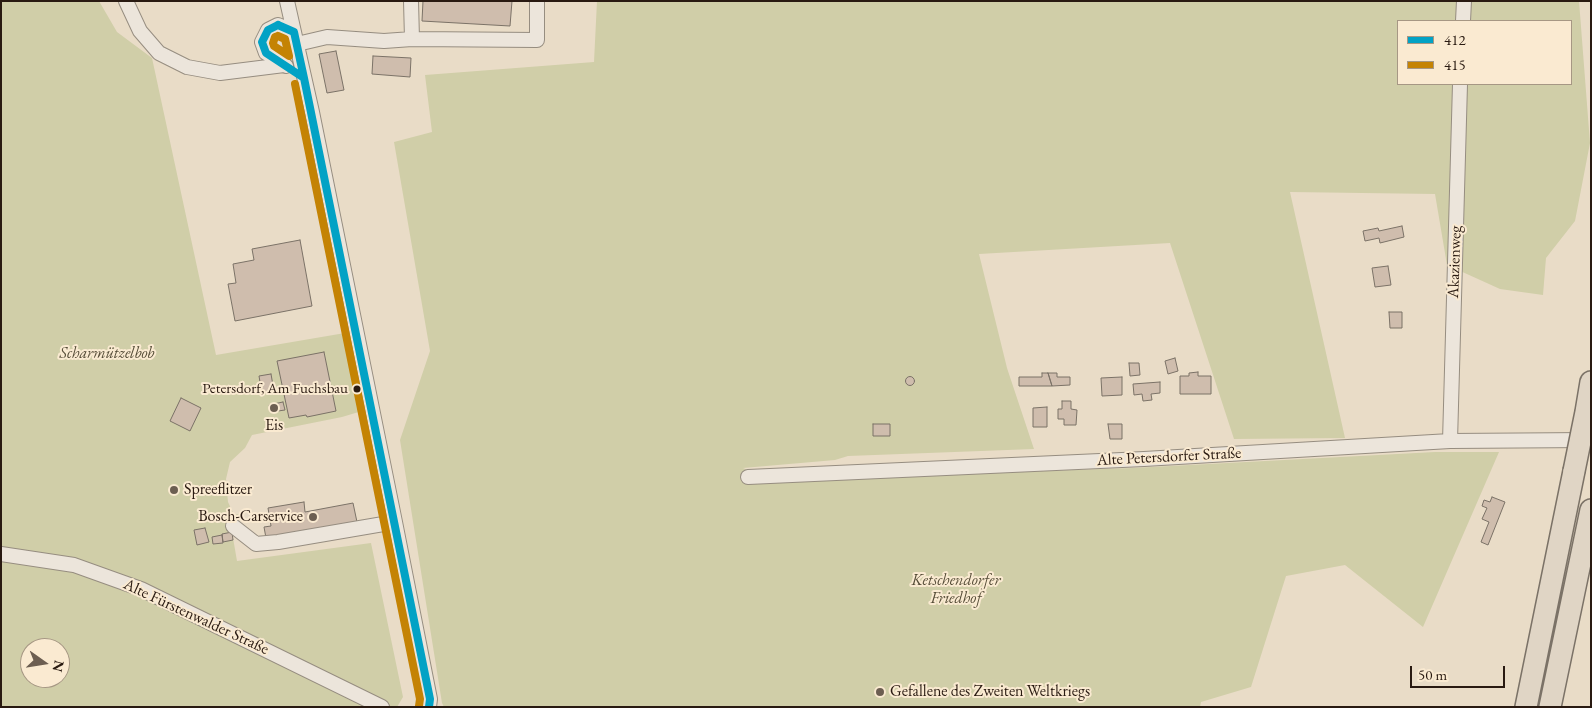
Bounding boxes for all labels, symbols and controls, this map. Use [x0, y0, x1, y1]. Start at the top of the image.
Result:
legend [1397, 20, 1572, 85]
text: 412 [1444, 30, 1466, 49]
text: 415 [1444, 55, 1466, 74]
street label: Akazienweg [1444, 225, 1466, 299]
park label: Scharmützelbob [59, 344, 155, 364]
place label: Petersdorf, Am Fuchsbau [202, 380, 348, 398]
marker: Petersdorf, Am Fuchsbau [352, 384, 362, 394]
marker: Eis [268, 402, 280, 414]
place label: Eis [265, 416, 283, 436]
street label: Alte Petersdorfer Straße [1096, 444, 1242, 470]
place label: Spreeflitzer [184, 480, 252, 500]
marker: Spreeflitzer [168, 484, 180, 496]
place label: Bosch-Carservice [198, 507, 303, 527]
marker: Bosch-Carservice [307, 511, 319, 523]
park label: Ketschendorfer Friedhof [911, 571, 1001, 609]
street label: Alte Fürstenwalder Straße [120, 575, 272, 659]
north arrow [20, 638, 70, 688]
scale bar [1412, 656, 1507, 688]
text: N [49, 659, 69, 674]
text: 50 m [1418, 665, 1447, 684]
place label: Gefallene des Zweiten Weltkriegs [890, 682, 1090, 702]
marker: Gefallene des Zweiten Weltkriegs [874, 686, 886, 698]

